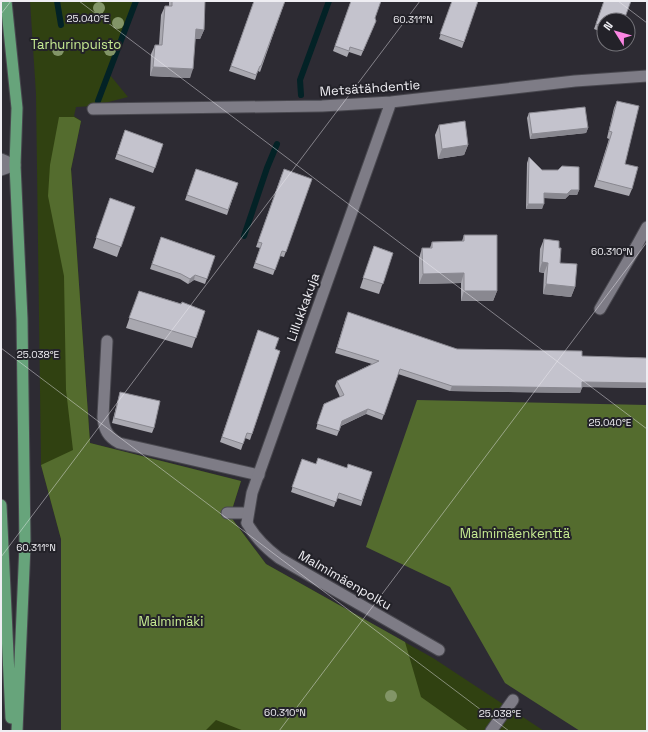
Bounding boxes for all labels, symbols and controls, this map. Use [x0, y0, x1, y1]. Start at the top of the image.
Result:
text: 25.040°E [67, 12, 110, 25]
north arrow [596, 12, 636, 52]
text: 60.311°N [393, 13, 433, 26]
text: N [600, 19, 616, 33]
park label: Tarhurinpuisto [31, 36, 121, 53]
street label: Metsätähdentie [319, 76, 421, 100]
text: 60.310°N [591, 245, 633, 258]
street label: Lillukkakuja [283, 270, 323, 344]
text: 25.038°E [17, 348, 60, 361]
text: 25.040°E [589, 416, 632, 429]
park label: Malmimäenkenttä [460, 525, 571, 542]
text: 60.311°N [16, 541, 56, 554]
street label: Malmimäenpolku [295, 546, 395, 614]
park label: Malmimäki [138, 613, 204, 630]
text: 60.310°N [264, 706, 306, 719]
text: 25.038°E [479, 707, 522, 720]

